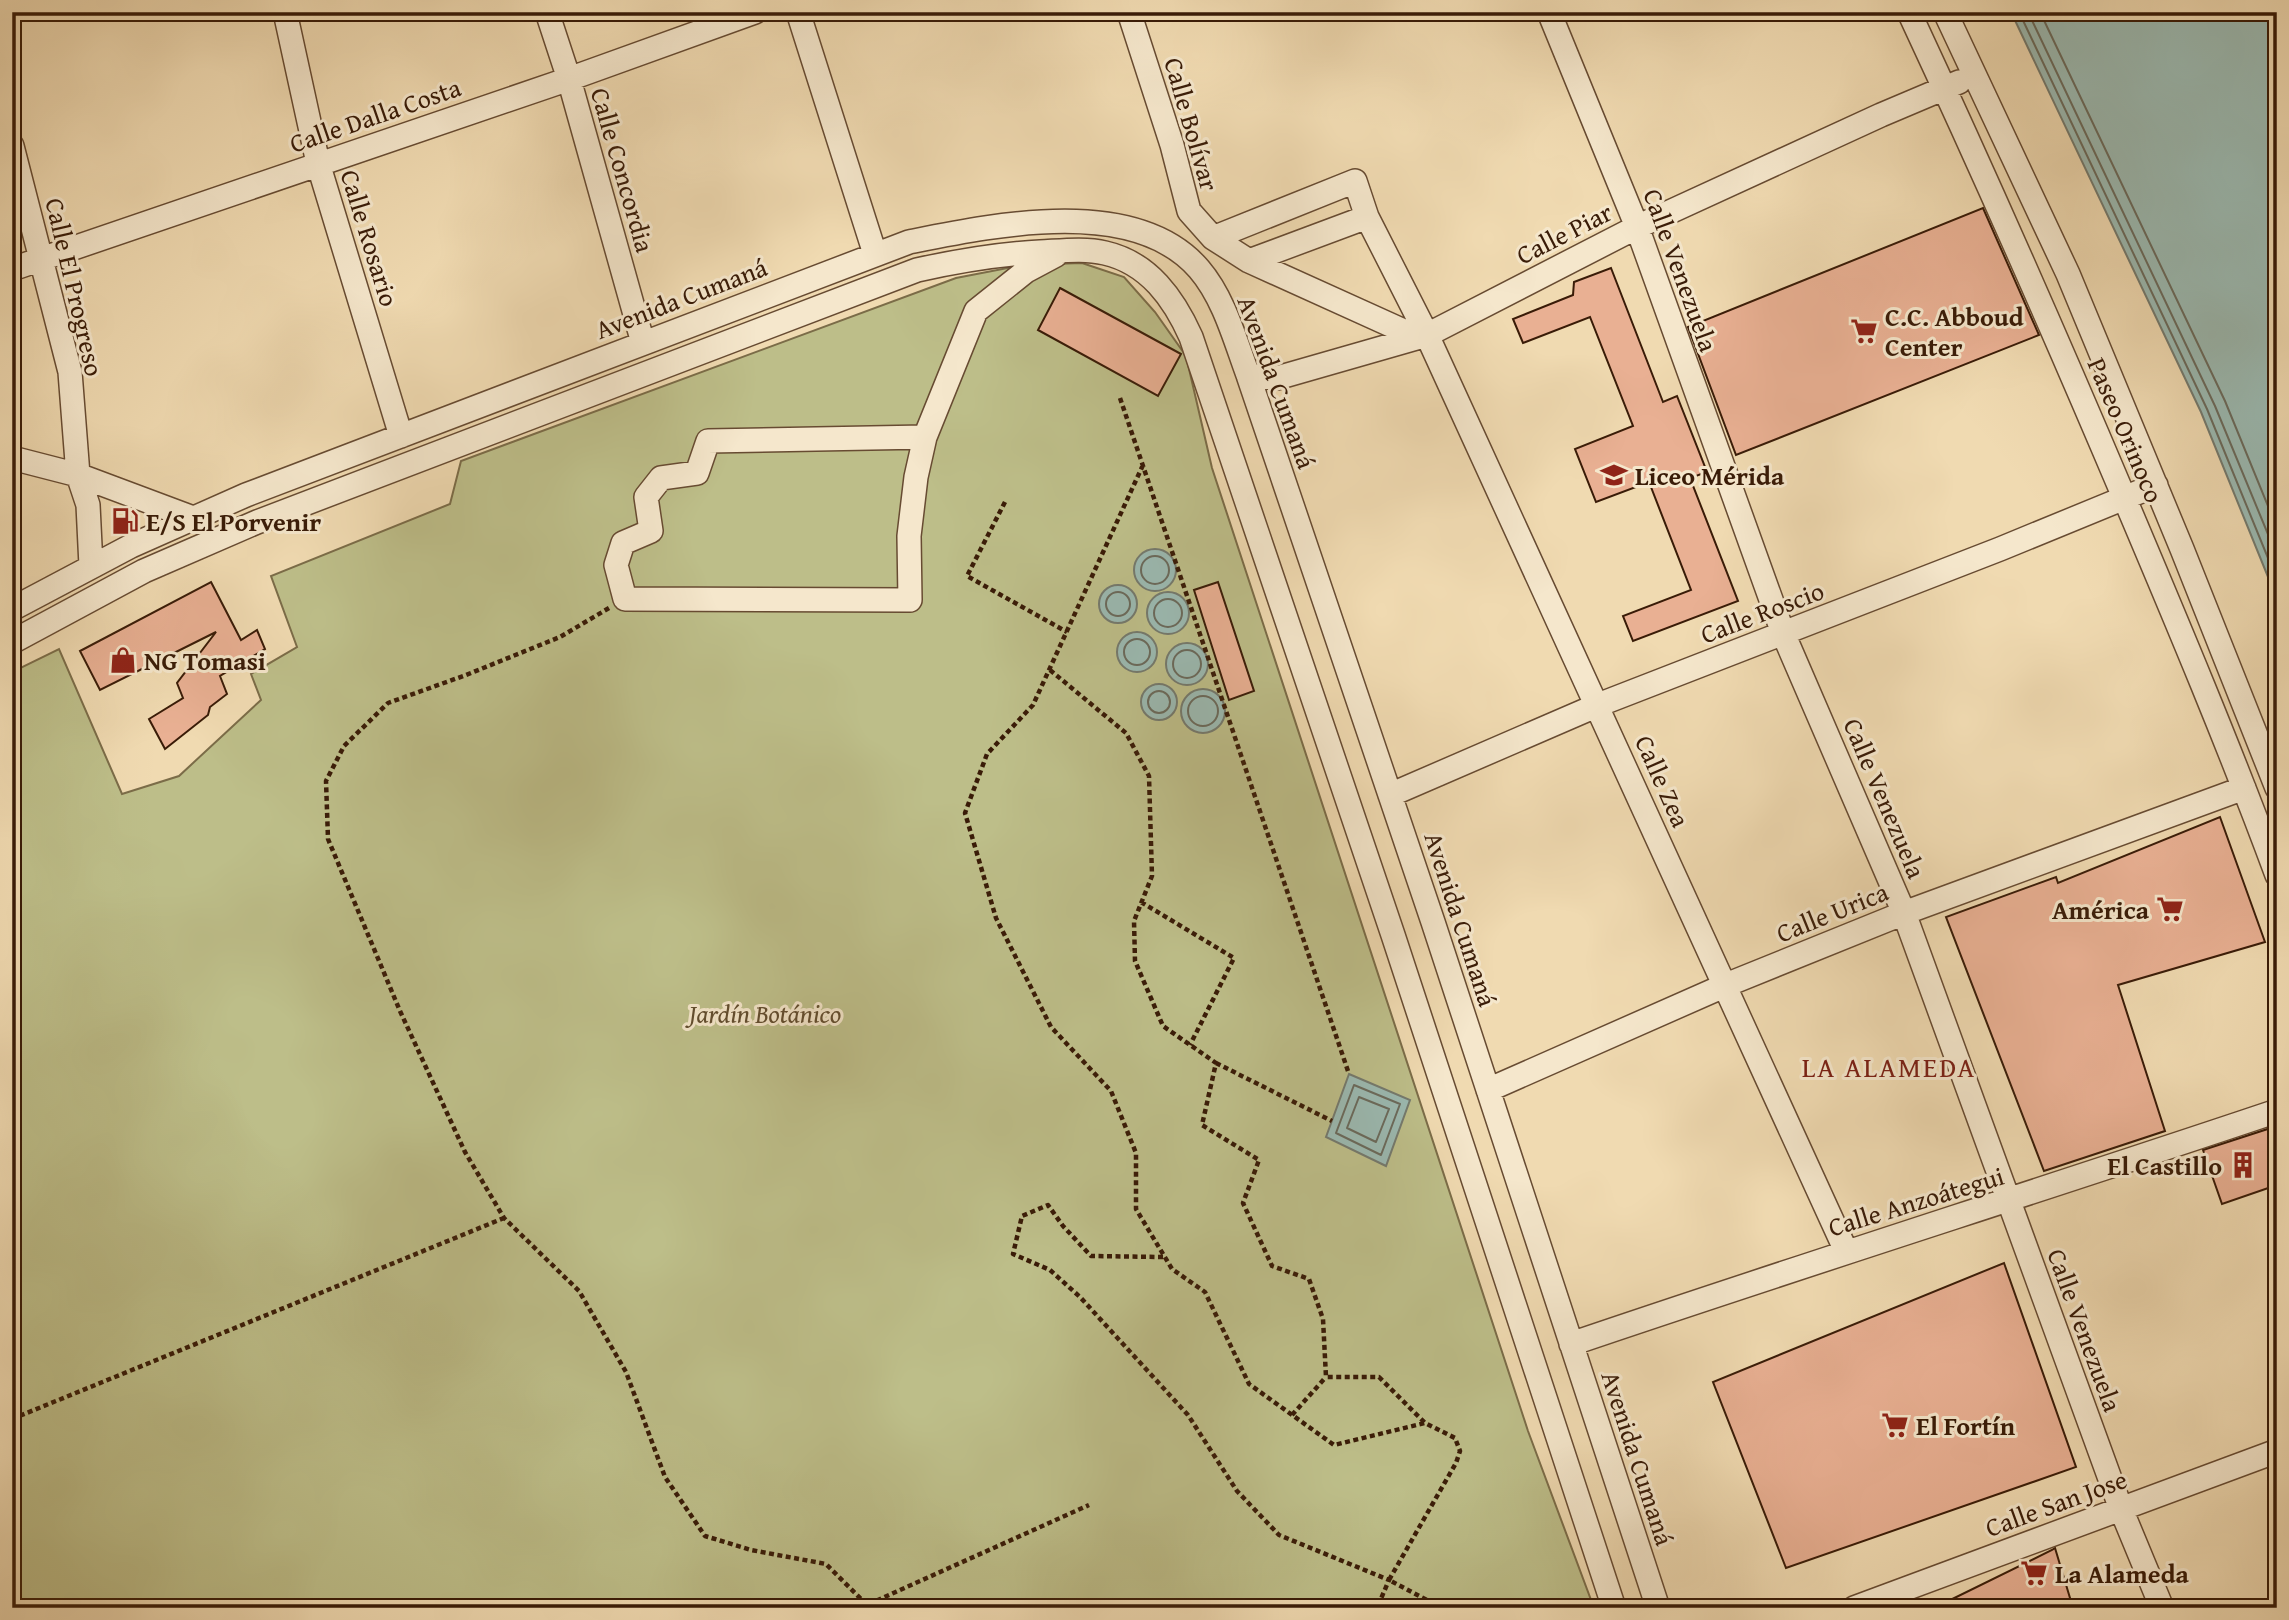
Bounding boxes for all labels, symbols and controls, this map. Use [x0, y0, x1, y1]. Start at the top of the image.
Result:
street label: Calle Bolívar [1154, 53, 1230, 195]
street label: Calle Dalla Costa [284, 67, 467, 163]
street label: Calle Concordia [581, 83, 665, 258]
street label: Calle Rosario [331, 165, 409, 311]
street label: Calle Venezuela [1633, 183, 1729, 358]
street label: Calle Piar [1509, 192, 1619, 274]
street label: Calle El Progreso [36, 194, 114, 380]
street label: Avenida Cumaná [589, 247, 773, 349]
street label: Avenida Cumaná [1228, 290, 1327, 475]
place label: C.C. Abboud Center [1885, 297, 2024, 366]
supermarket icon: C.C. Abboud Center [1849, 316, 1879, 346]
street label: Paseo Orinoco [2078, 351, 2174, 509]
place label: Liceo Mérida [1635, 456, 1785, 495]
school or university icon: Liceo Mérida [1599, 460, 1629, 490]
place label: E/S El Porvenir [146, 502, 321, 541]
fuel station icon: E/S El Porvenir [110, 506, 140, 536]
street label: Calle Roscio [1695, 571, 1829, 653]
place label: NG Tomasi [144, 641, 266, 680]
shop icon: NG Tomasi [108, 645, 138, 675]
street label: Calle Venezuela [1834, 712, 1937, 885]
street label: Calle Zea [1625, 729, 1701, 834]
street label: Avenida Cumaná [1414, 827, 1508, 1012]
street label: Calle Urica [1770, 872, 1895, 952]
place label: América [2052, 890, 2150, 929]
supermarket icon: América [2155, 894, 2185, 924]
park label: Jardín Botánico [685, 994, 841, 1033]
district label: LA ALAMEDA [1802, 1046, 1976, 1087]
place label: El Castillo [2107, 1146, 2222, 1185]
building icon: El Castillo [2228, 1150, 2258, 1180]
street label: Calle Anzoátegui [1823, 1156, 2009, 1246]
street label: Calle Venezuela [2037, 1243, 2133, 1418]
street label: Avenida Cumaná [1591, 1366, 1685, 1551]
place label: El Fortín [1916, 1406, 2016, 1445]
supermarket icon: El Fortín [1880, 1410, 1910, 1440]
street label: Calle San Jose [1980, 1459, 2132, 1547]
place label: La Alameda [2055, 1554, 2190, 1593]
supermarket icon: La Alameda [2019, 1558, 2049, 1588]

